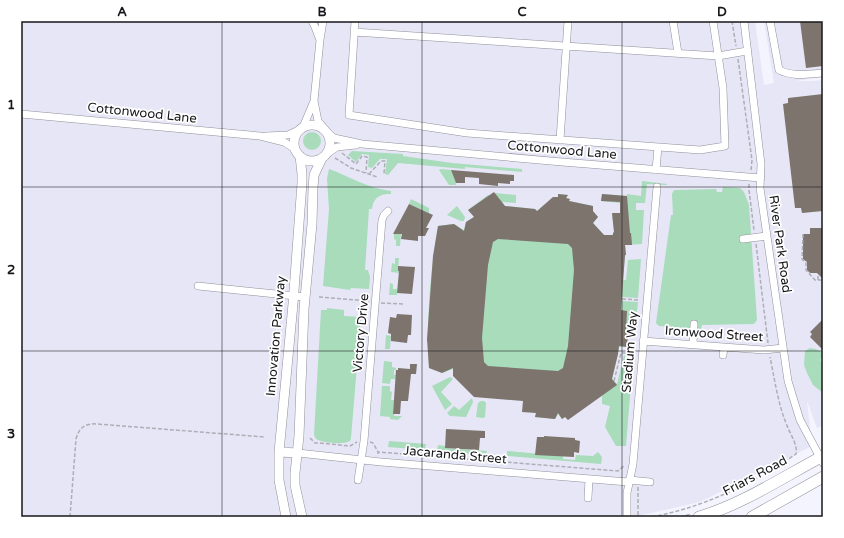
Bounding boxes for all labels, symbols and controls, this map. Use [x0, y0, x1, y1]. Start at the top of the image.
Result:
text: A [117, 4, 127, 20]
text: B [317, 4, 327, 20]
text: C [517, 4, 527, 20]
text: D [717, 4, 727, 20]
text: 1 [7, 97, 15, 113]
street label: Cottonwood Lane [87, 99, 197, 127]
street label: Cottonwood Lane [507, 137, 617, 163]
street label: River Park Road [765, 194, 795, 294]
text: 2 [7, 262, 15, 278]
street label: Innovation Parkway [263, 275, 289, 397]
street label: Victory Drive [350, 293, 372, 373]
street label: Stadium Way [618, 311, 642, 393]
street label: Ironwood Street [664, 323, 764, 345]
text: 3 [7, 426, 15, 442]
street label: Jacaranda Street [403, 443, 507, 467]
street label: Friars Road [720, 452, 790, 500]

